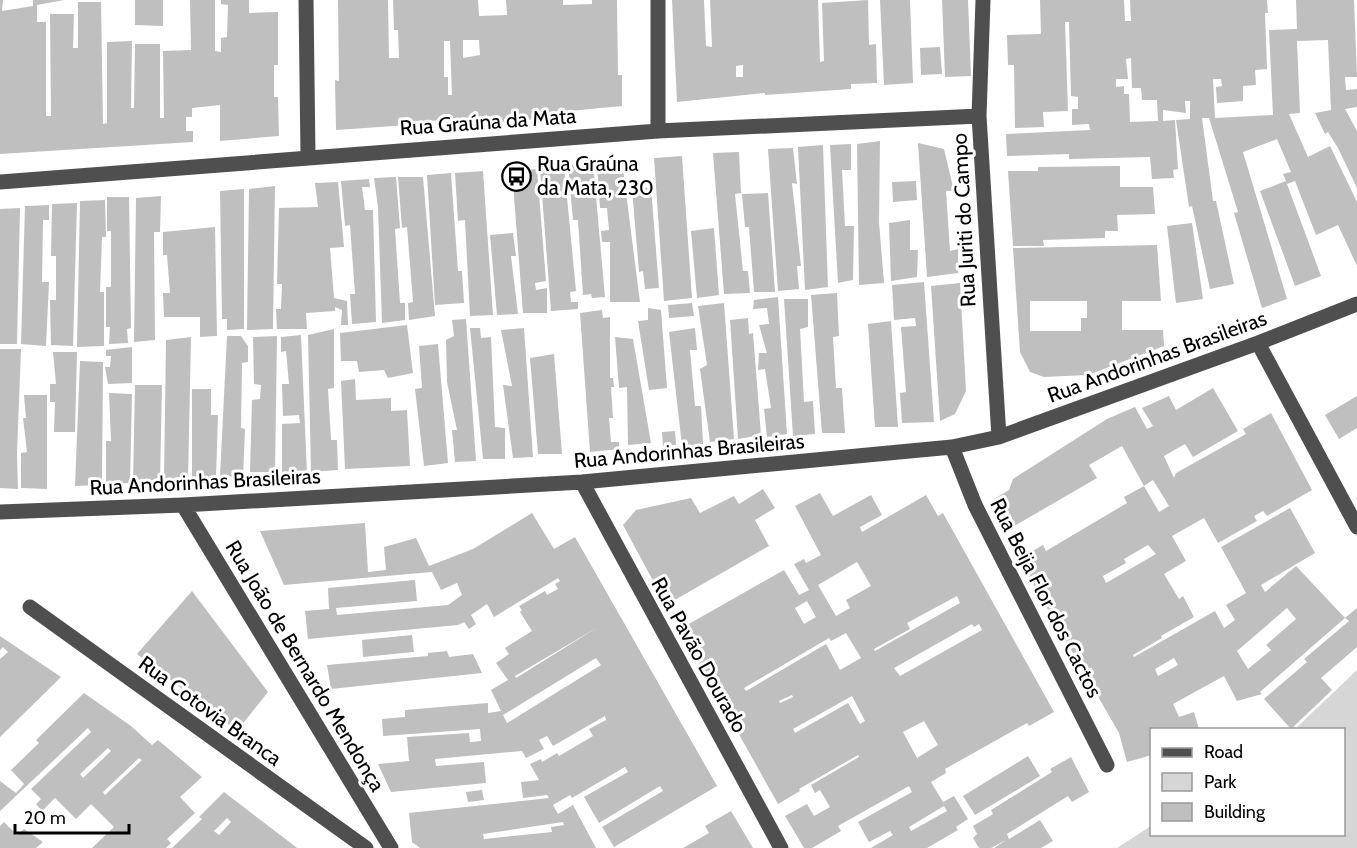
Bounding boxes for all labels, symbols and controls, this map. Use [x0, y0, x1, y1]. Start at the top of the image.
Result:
street label: Rua Graúna da Mata [399, 103, 577, 140]
street label: Rua Juriti do Campo [946, 132, 981, 308]
place label: Rua Graúna da Mata, 230 [537, 151, 654, 200]
bus stop icon: Rua Graúna da Mata, 230 [500, 160, 532, 192]
street label: Rua Andorinhas Brasileiras [1044, 305, 1270, 408]
street label: Rua Andorinhas Brasileiras [573, 428, 806, 473]
street label: Rua Andorinhas Brasileiras [89, 463, 321, 500]
street label: Rua Beija Flor dos Cactos [984, 494, 1108, 702]
street label: Rua João de Bernardo Mendonça [220, 536, 390, 796]
street label: Rua Pavão Dourado [646, 573, 752, 737]
street label: Rua Cotovia Branca [134, 650, 287, 771]
legend [1150, 728, 1345, 836]
text: Road [1204, 741, 1243, 763]
text: Park [1204, 771, 1237, 793]
scale bar [15, 797, 129, 835]
text: Building [1204, 801, 1266, 823]
text: 20 m [24, 807, 66, 829]

